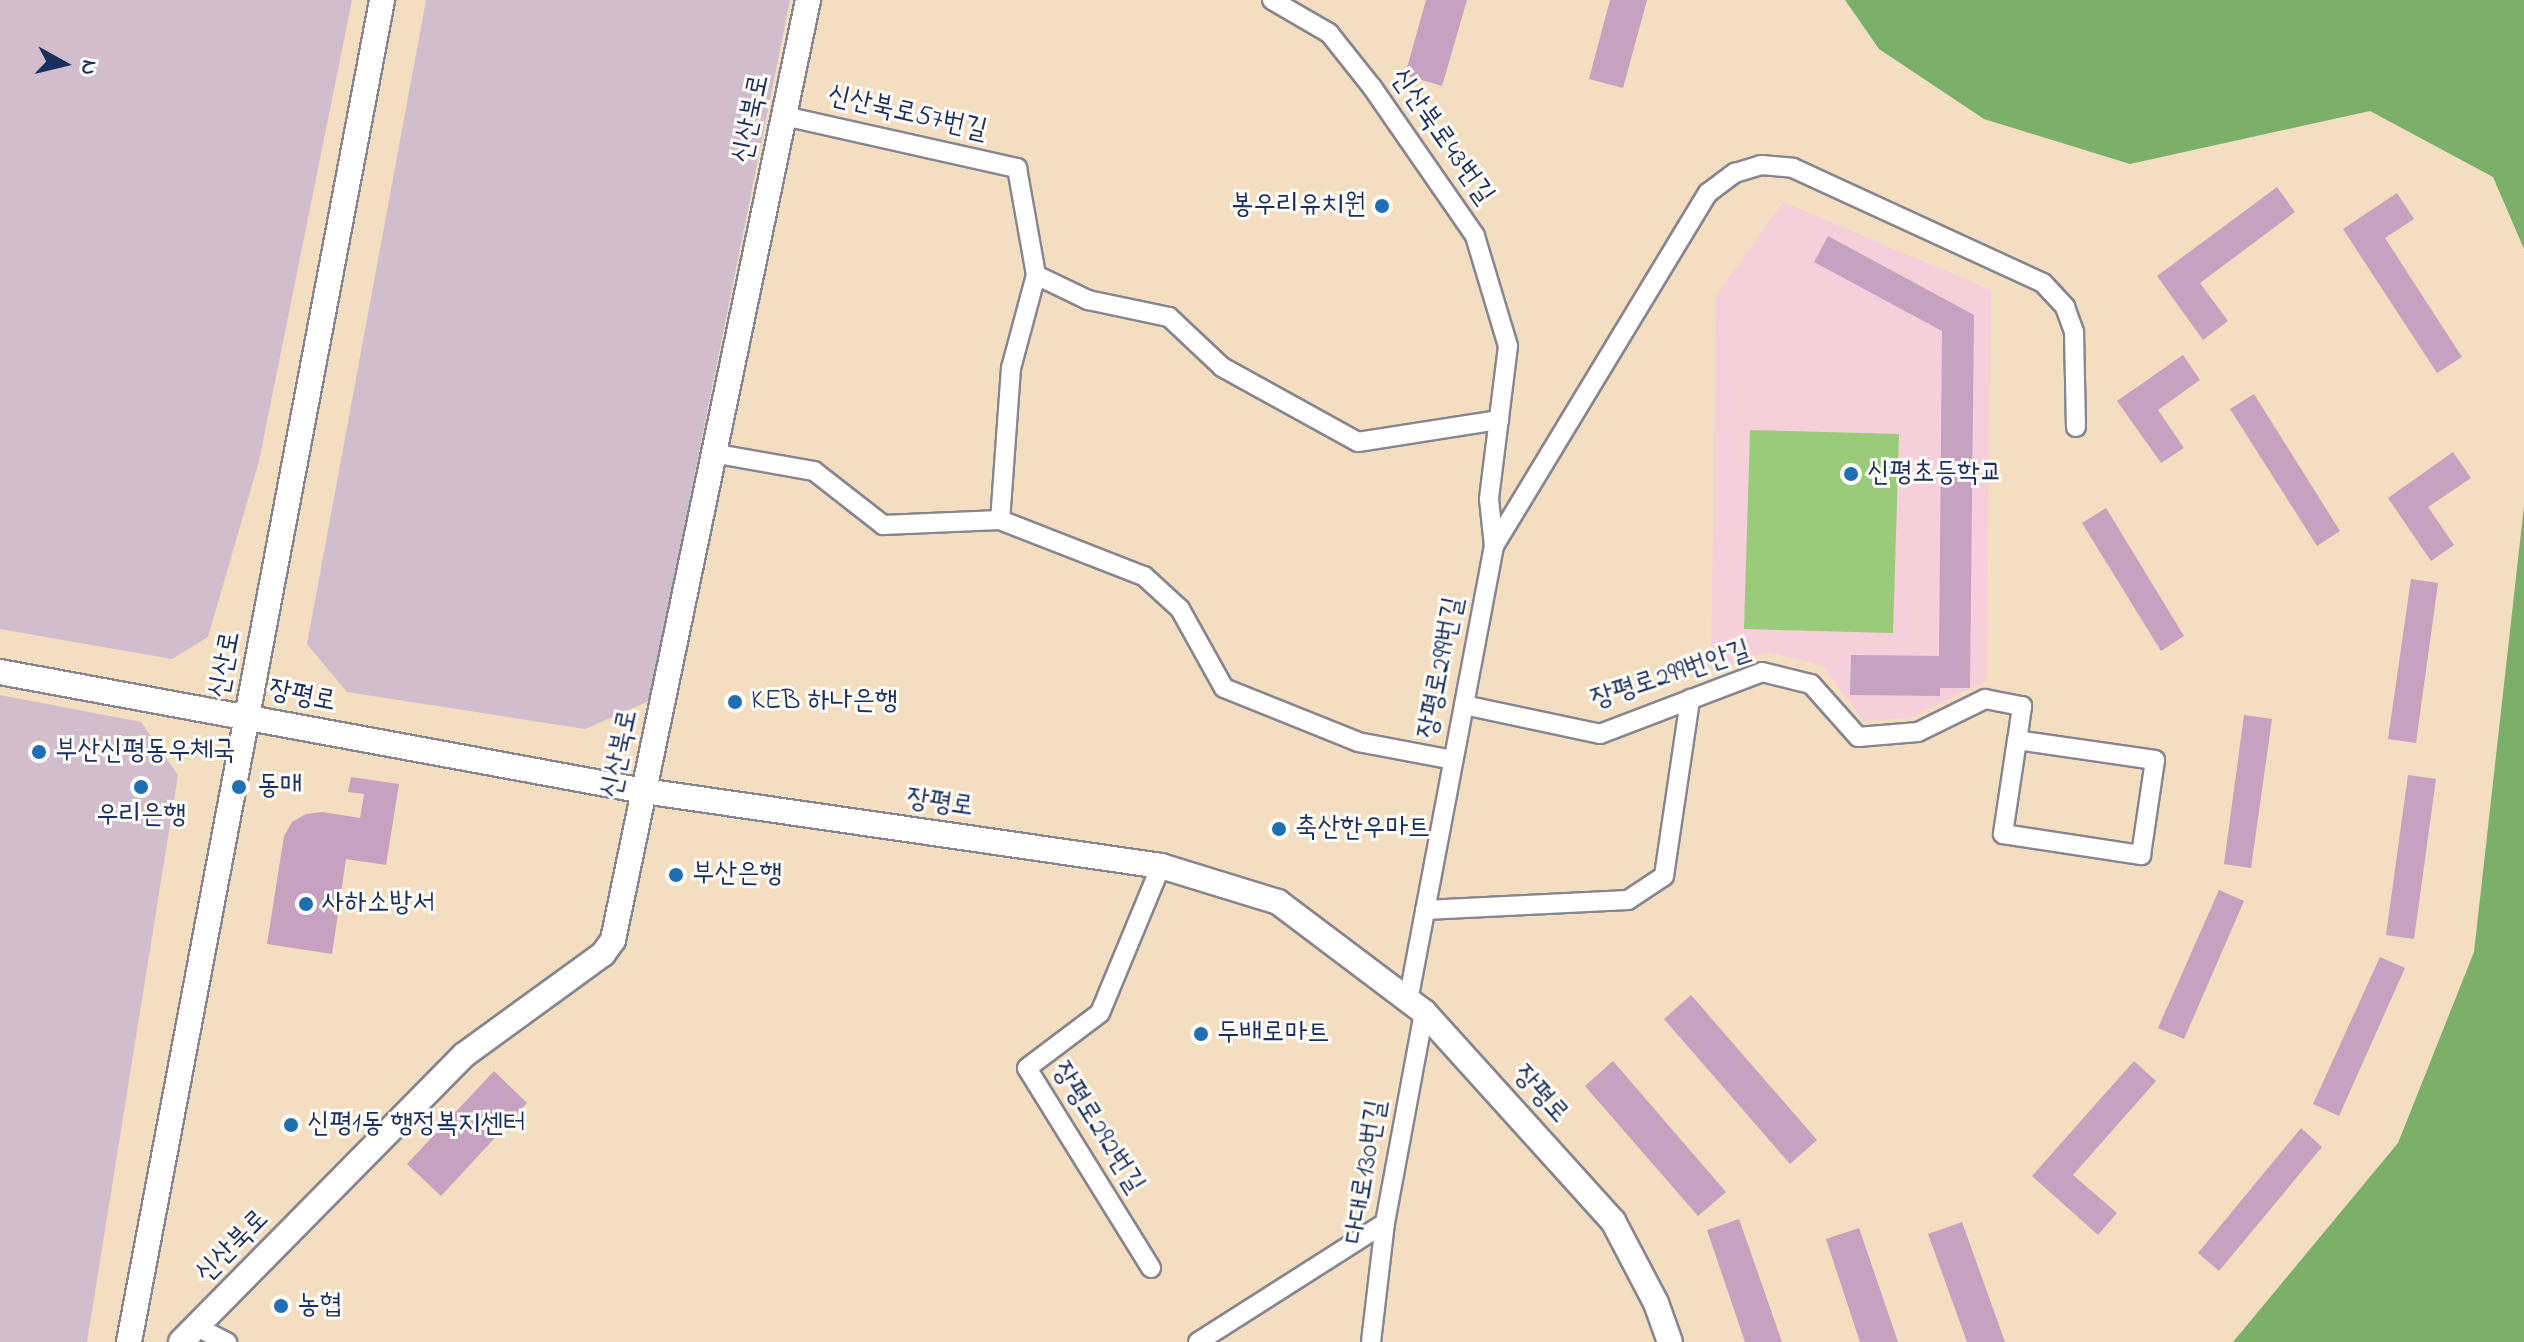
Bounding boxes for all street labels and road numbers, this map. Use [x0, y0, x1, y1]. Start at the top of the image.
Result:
street label: 신산북로43번길 [1382, 63, 1500, 211]
street label: 신산북로 [726, 71, 778, 167]
street label: 신산북로57번길 [824, 79, 990, 149]
street label: 장평로299번길 [1412, 594, 1472, 742]
street label: 신산로 [203, 629, 249, 701]
street label: 장평로299번안길 [1587, 634, 1755, 718]
street label: 장평로 [266, 674, 338, 720]
street label: 신산북로 [595, 706, 647, 802]
street label: 장평로 [904, 783, 976, 825]
street label: 장평로292번길 [1043, 1056, 1151, 1200]
street label: 장평로 [1505, 1059, 1575, 1131]
street label: 다대로130번길 [1339, 1098, 1395, 1246]
street label: 신산북로 [189, 1203, 277, 1291]

